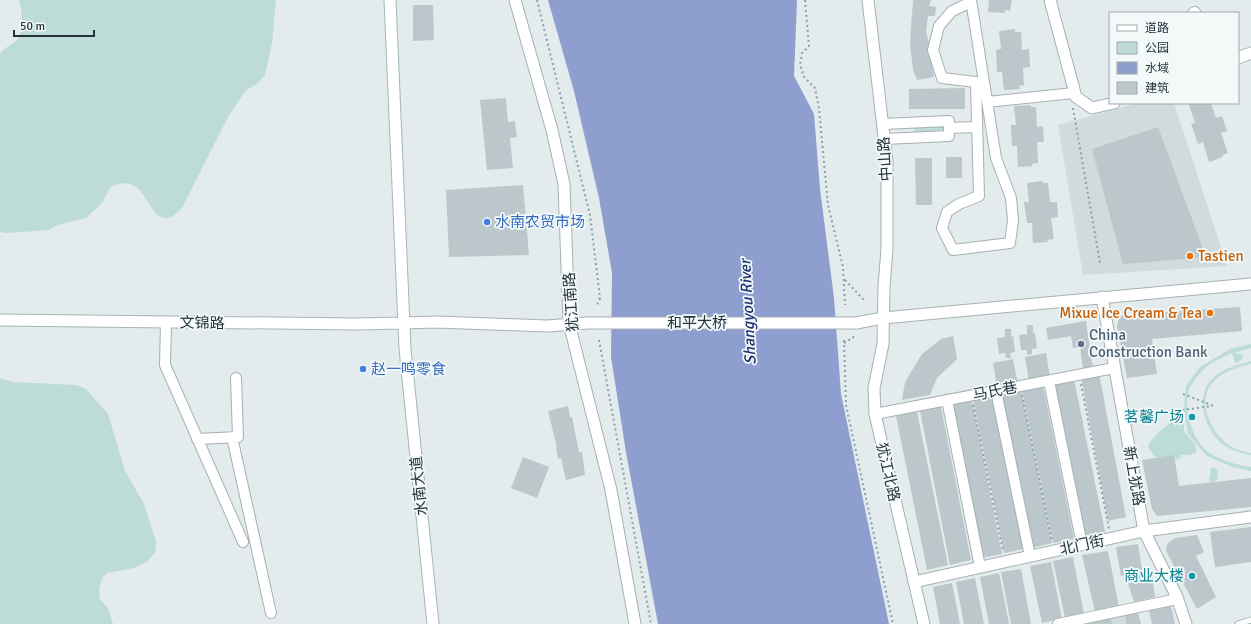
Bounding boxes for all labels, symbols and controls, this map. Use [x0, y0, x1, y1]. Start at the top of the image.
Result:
scale bar [14, 12, 94, 38]
legend [1109, 12, 1239, 104]
text: 50 m [20, 19, 45, 34]
text: 道路 [1145, 21, 1169, 36]
text: 公园 [1145, 41, 1169, 56]
text: 水域 [1145, 61, 1169, 76]
text: 建筑 [1145, 81, 1169, 96]
street label: 中山路 [874, 136, 896, 182]
place label: 水南农贸市场 [495, 213, 585, 231]
marker: 水南农贸市场 [482, 217, 492, 227]
place label: Tastien [1198, 247, 1244, 265]
marker: Tastien [1185, 251, 1195, 261]
water label: Shangyou River [735, 257, 761, 365]
street label: 犹江南路 [560, 271, 582, 333]
place label: Mixue Ice Cream & Tea [1059, 304, 1202, 322]
marker: Mixue Ice Cream & Tea [1205, 308, 1215, 318]
street label: 文锦路 [179, 314, 225, 332]
street label: 和平大桥 [667, 314, 727, 332]
place label: China Construction Bank [1089, 326, 1208, 361]
marker: China Construction Bank [1076, 339, 1086, 349]
place label: 赵一鸣零食 [371, 360, 446, 378]
marker: 赵一鸣零食 [358, 364, 368, 374]
street label: 马氏巷 [971, 378, 1019, 404]
place label: 茗馨广场 [1124, 408, 1184, 426]
marker: 茗馨广场 [1187, 412, 1197, 422]
street label: 犹江北路 [872, 441, 904, 503]
street label: 新上犹路 [1120, 445, 1148, 507]
street label: 水南大道 [407, 455, 431, 517]
street label: 北门街 [1058, 532, 1106, 558]
place label: 商业大楼 [1124, 567, 1184, 585]
marker: 商业大楼 [1187, 571, 1197, 581]

